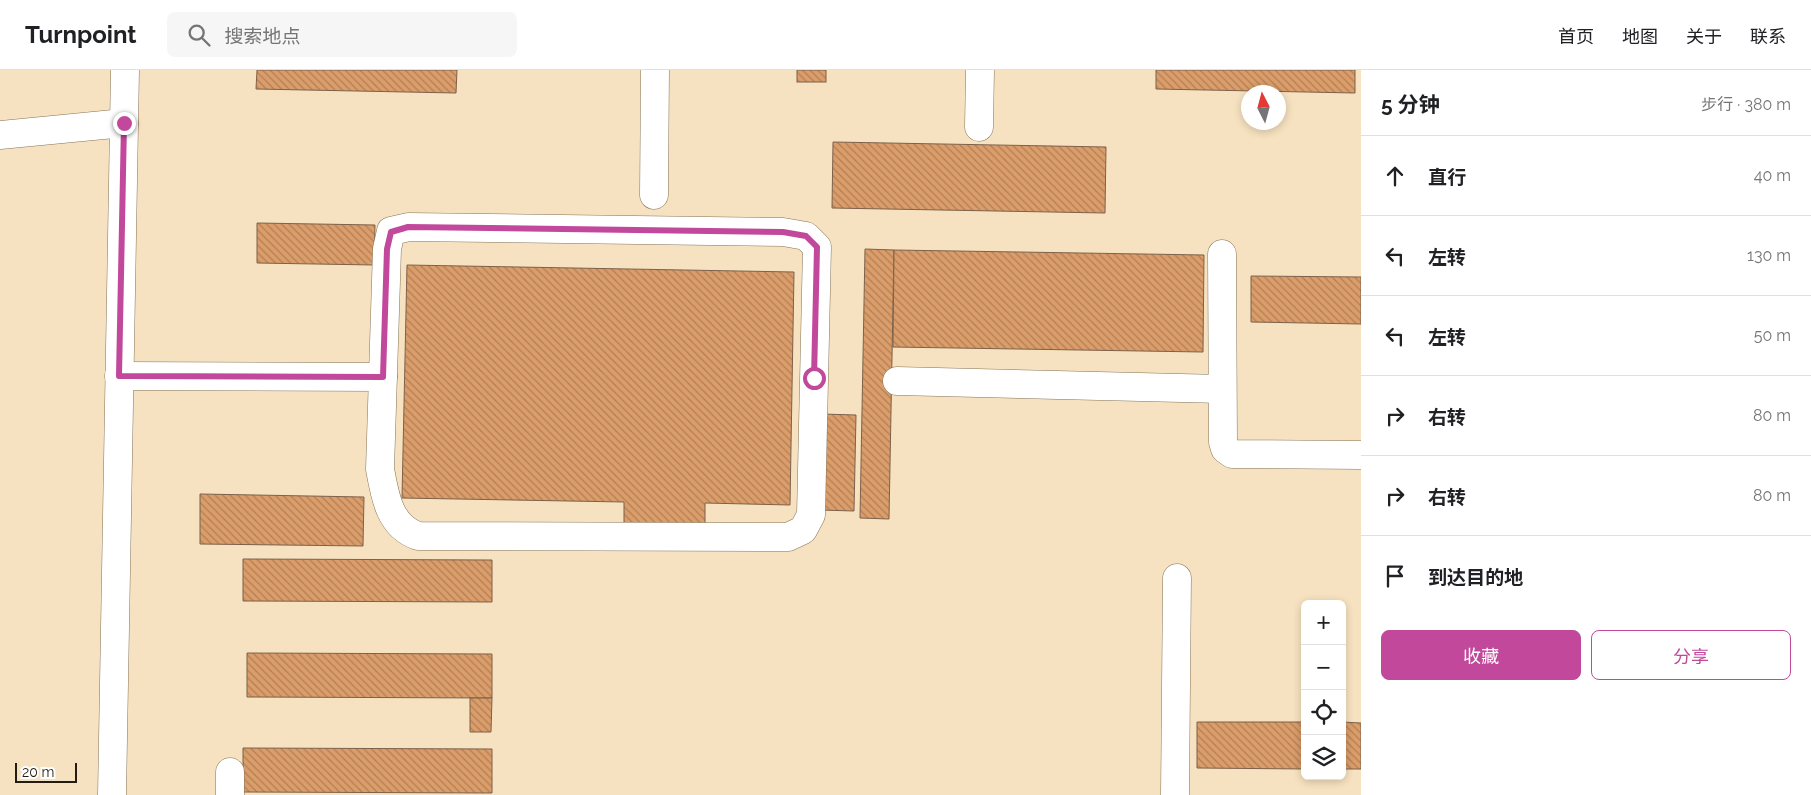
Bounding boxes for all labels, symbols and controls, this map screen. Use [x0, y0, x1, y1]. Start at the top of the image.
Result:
search box [167, 12, 517, 57]
text: Turnpoint [25, 20, 137, 49]
icon: search [185, 21, 213, 49]
text: 搜索地点 [225, 25, 301, 47]
text: 首页 [1558, 26, 1594, 47]
text: 地图 [1622, 26, 1658, 47]
text: 关于 [1686, 26, 1722, 47]
text: 联系 [1750, 26, 1786, 47]
north arrow [1241, 85, 1286, 130]
text: 5 分钟 [1381, 92, 1440, 117]
text: 步行 · 380 m [1701, 95, 1791, 114]
route end [113, 112, 136, 135]
icon: ahead [1381, 162, 1409, 190]
text: 直行 [1428, 166, 1466, 188]
text: 40 m [1754, 166, 1791, 185]
icon: left [1381, 242, 1409, 270]
text: 左转 [1428, 246, 1466, 268]
text: 130 m [1747, 246, 1791, 265]
icon: left [1381, 322, 1409, 350]
text: 左转 [1428, 326, 1466, 348]
text: 50 m [1754, 326, 1791, 345]
route start [803, 367, 826, 390]
icon: right [1381, 402, 1409, 430]
text: 右转 [1428, 406, 1466, 428]
text: 80 m [1753, 406, 1791, 425]
icon: right [1381, 482, 1409, 510]
text: 右转 [1428, 486, 1466, 508]
text: 80 m [1753, 486, 1791, 505]
icon: arrive [1381, 562, 1409, 590]
text: 到达目的地 [1428, 566, 1523, 588]
map controls [1301, 600, 1346, 780]
button: + [1301, 600, 1346, 645]
button: 收藏 [1381, 630, 1581, 680]
button: 分享 [1591, 630, 1791, 680]
button: − [1301, 645, 1346, 690]
button: locate [1301, 690, 1346, 735]
button: layers [1301, 735, 1346, 780]
scale bar [15, 760, 78, 783]
text: 20 m [22, 764, 54, 780]

